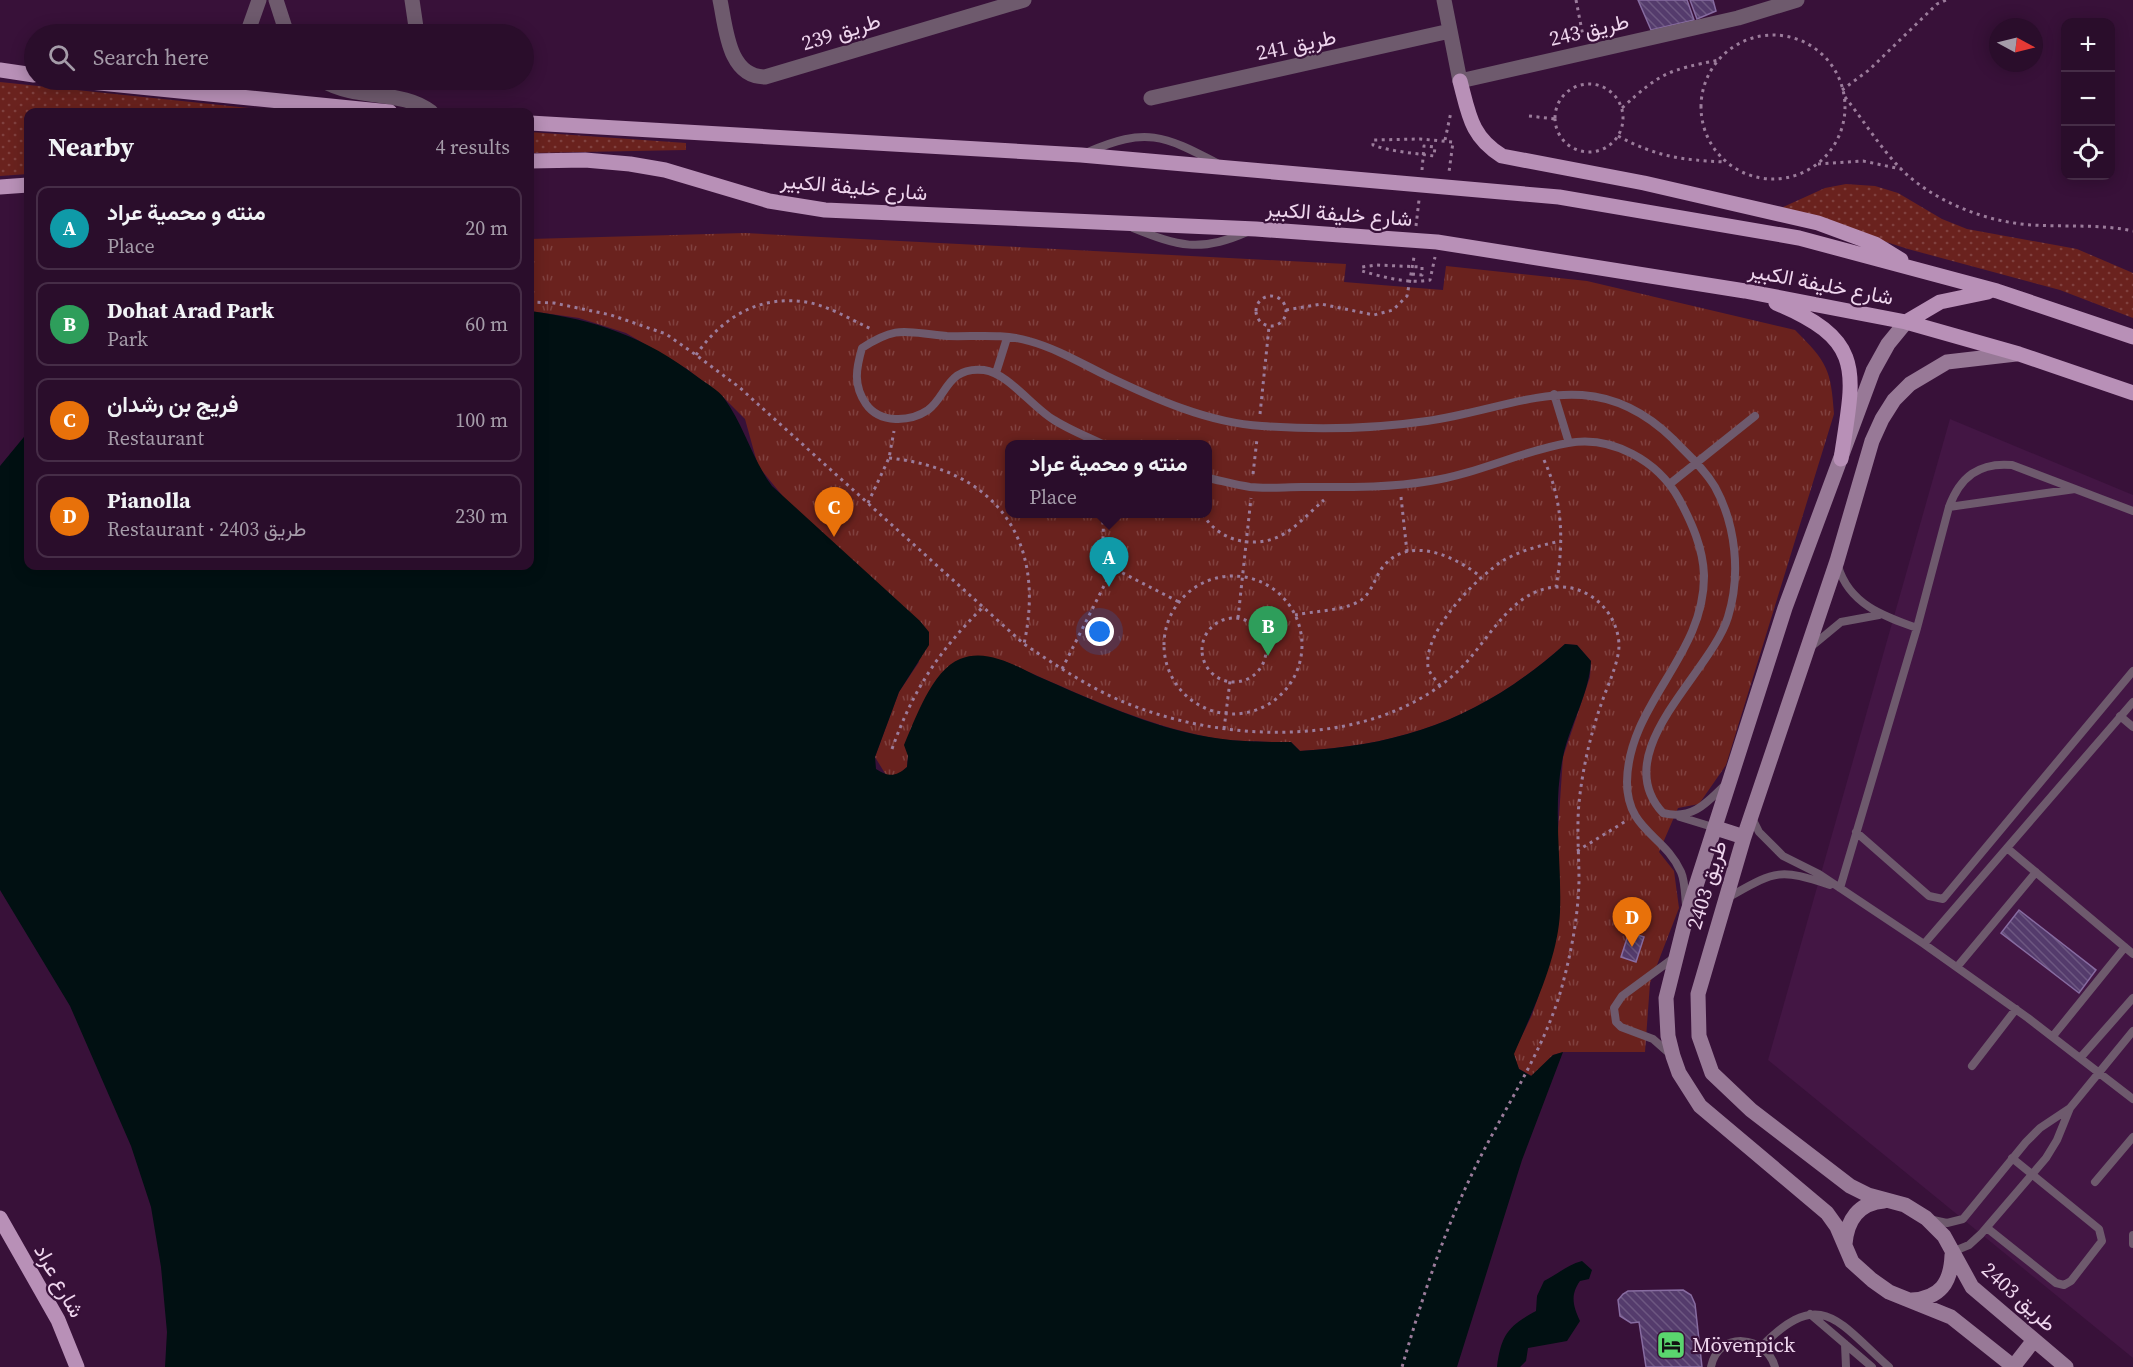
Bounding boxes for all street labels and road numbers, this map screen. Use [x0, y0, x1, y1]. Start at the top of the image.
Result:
street label: طريق 239 [798, 6, 884, 57]
street label: طريق 243 [1546, 6, 1632, 53]
street label: طريق 241 [1253, 22, 1338, 67]
street label: شارع خليفة الكبير [779, 166, 929, 207]
street label: شارع خليفة الكبير [1264, 194, 1413, 233]
street label: شارع خليفة الكبير [1745, 255, 1896, 312]
street label: طريق 2403 [1679, 837, 1734, 933]
street label: شارع عراد [27, 1239, 91, 1323]
street label: طريق 2403 [1976, 1255, 2063, 1338]

